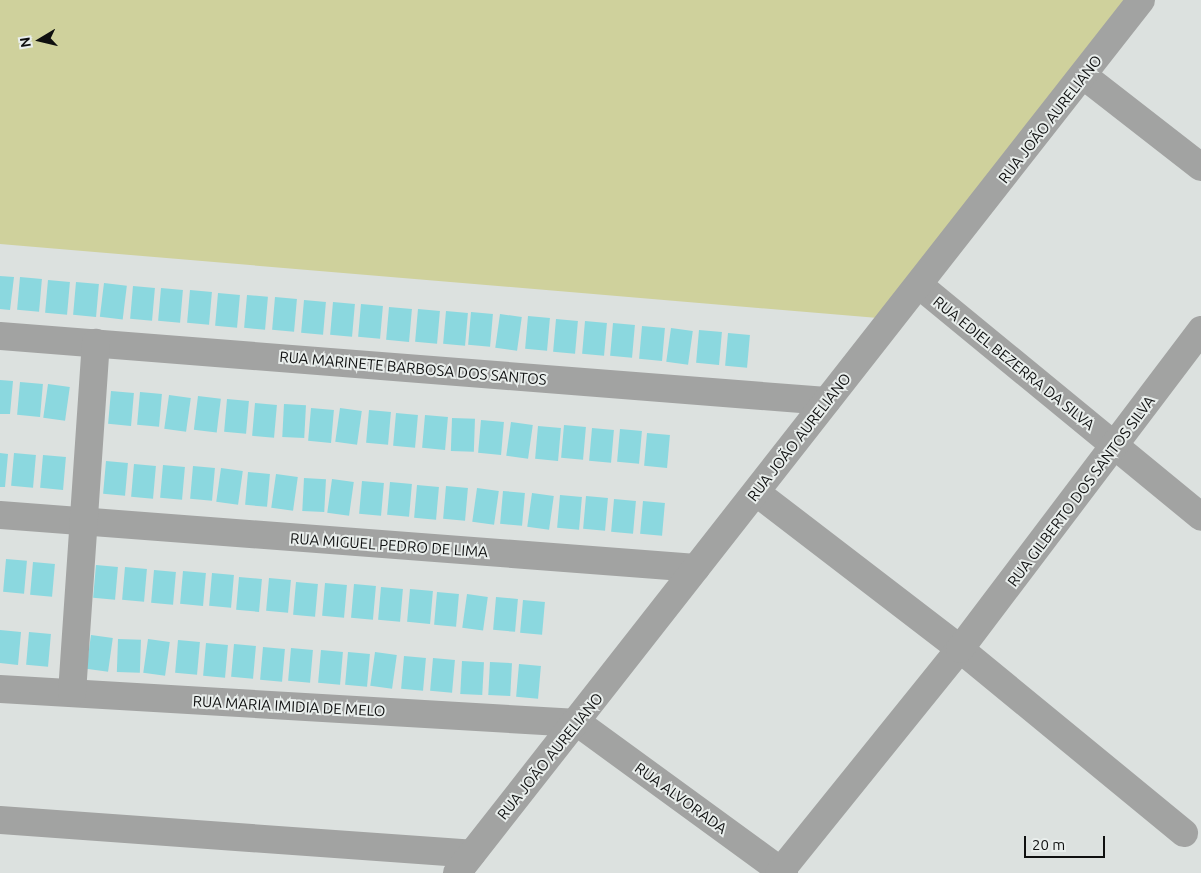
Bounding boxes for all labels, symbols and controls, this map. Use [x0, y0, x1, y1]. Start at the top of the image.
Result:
north arrow [15, 15, 65, 65]
text: N [16, 36, 34, 49]
street label: RUA JOÃO AURELIANO [994, 51, 1106, 187]
street label: RUA EDIEL BEZERRA DA SILVA [930, 292, 1098, 434]
street label: RUA MARINETE BARBOSA DOS SANTOS [279, 347, 547, 389]
street label: RUA JOÃO AURELIANO [743, 369, 855, 505]
street label: RUA GILBERTO DOS SANTOS SILVA [1003, 392, 1159, 590]
street label: RUA MIGUEL PEDRO DE LIMA [289, 529, 489, 561]
street label: RUA JOÃO AURELIANO [493, 689, 607, 823]
street label: RUA MARIA IMIDIA DE MELO [192, 692, 386, 720]
street label: RUA ALVORADA [631, 759, 731, 837]
scale bar [1026, 826, 1107, 858]
text: 20 m [1032, 836, 1065, 853]

